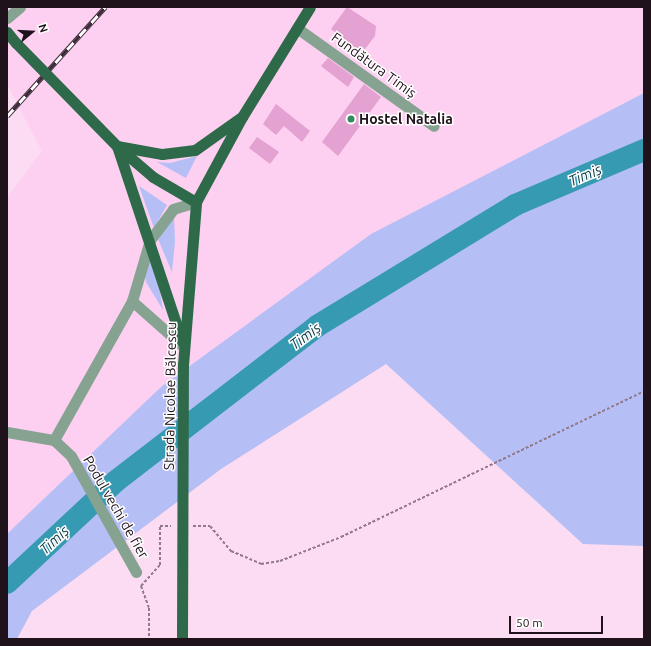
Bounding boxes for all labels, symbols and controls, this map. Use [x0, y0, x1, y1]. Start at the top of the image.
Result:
north arrow [12, 12, 52, 52]
text: N [36, 23, 50, 34]
street label: Fundătura Timiș [328, 29, 420, 101]
place label: Hostel Natalia [359, 111, 453, 127]
marker: Hostel Natalia [346, 114, 356, 124]
water label: Timiș [566, 160, 604, 190]
water label: Timiș [286, 318, 324, 354]
street label: Strada Nicolae Bălcescu [160, 322, 180, 470]
street label: Podul vechi de fier [80, 453, 152, 561]
water label: Timiș [35, 522, 73, 558]
scale bar [511, 608, 605, 634]
text: 50 m [516, 616, 543, 629]

